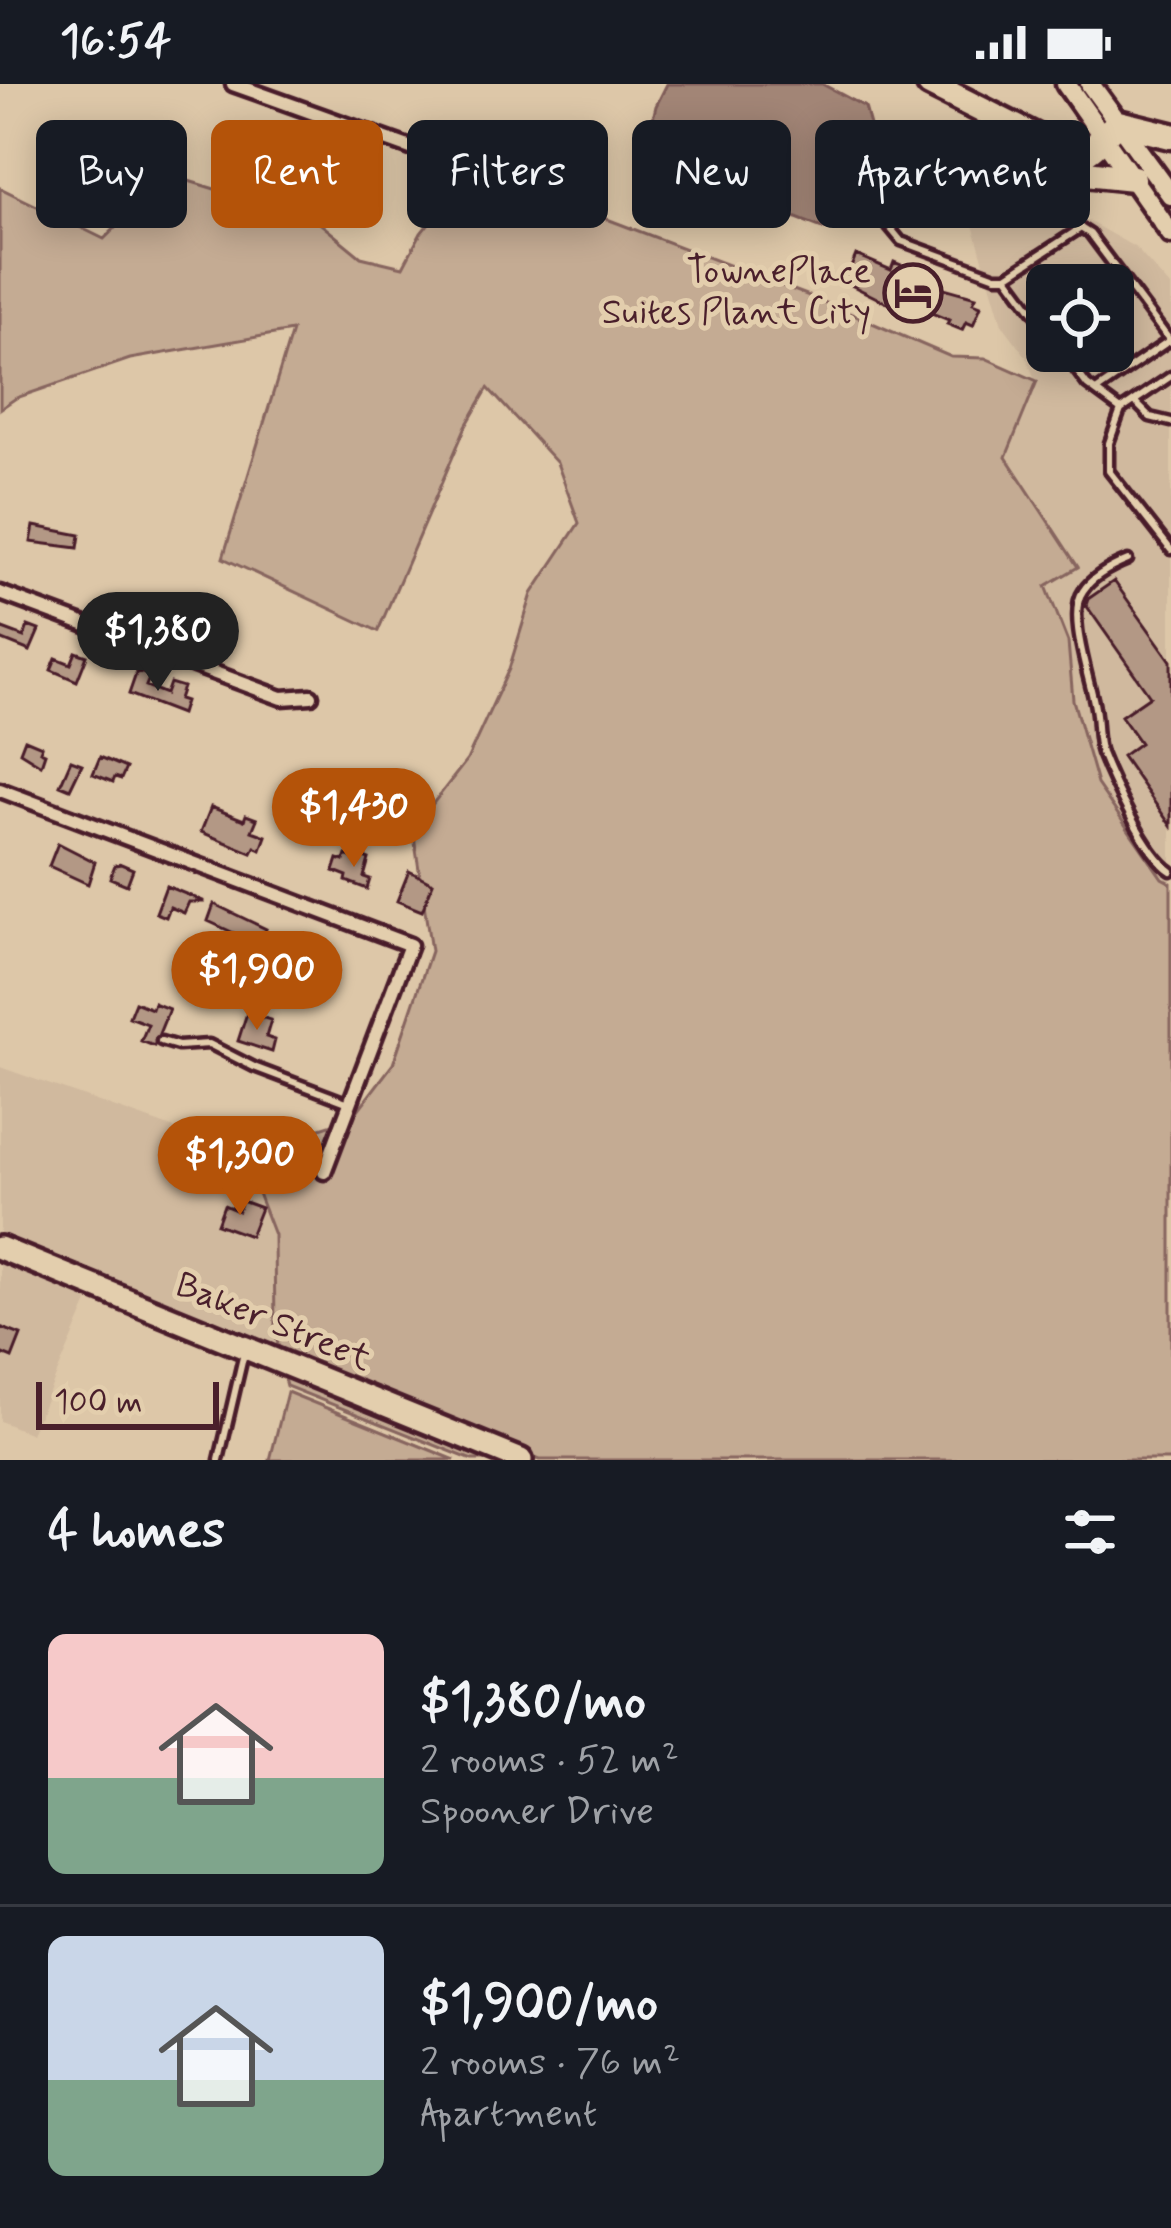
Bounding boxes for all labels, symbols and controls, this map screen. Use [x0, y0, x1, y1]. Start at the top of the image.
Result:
text: 16:54 [60, 13, 171, 72]
chip: Buy [36, 120, 187, 228]
chip: Rent [211, 120, 383, 228]
chip: Filters [407, 120, 608, 228]
chip: New [632, 120, 791, 228]
chip: Apartment [815, 120, 1090, 228]
place label: TownePlace Suites Plant City [602, 249, 871, 337]
hotel icon: TownePlace Suites Plant City [882, 262, 944, 324]
map controls [1026, 264, 1134, 372]
button: locate [1026, 264, 1134, 372]
pin: $1,380 [60, 592, 256, 694]
text: $1,380 [104, 605, 212, 656]
pin: $1,430 [256, 768, 452, 870]
text: $1,430 [299, 781, 409, 832]
pin: $1,900 [159, 931, 355, 1033]
text: $1,900 [198, 944, 316, 995]
pin: $1,300 [142, 1116, 338, 1218]
text: $1,300 [185, 1129, 295, 1180]
street label: Baker Street [168, 1262, 378, 1384]
scale bar [36, 1376, 219, 1429]
text: 100 m [54, 1381, 143, 1425]
text: 4 homes [48, 1499, 225, 1565]
icon: filters [1057, 1499, 1123, 1565]
text: $1,380/mo [420, 1670, 646, 1736]
icon: home [144, 1682, 288, 1826]
text: 2 rooms · 52 m² [420, 1736, 679, 1787]
text: Spooner Drive [420, 1787, 654, 1838]
text: $1,900/mo [420, 1972, 658, 2038]
icon: home [144, 1984, 288, 2128]
text: 2 rooms · 76 m² [420, 2038, 680, 2089]
text: Apartment [420, 2089, 597, 2140]

